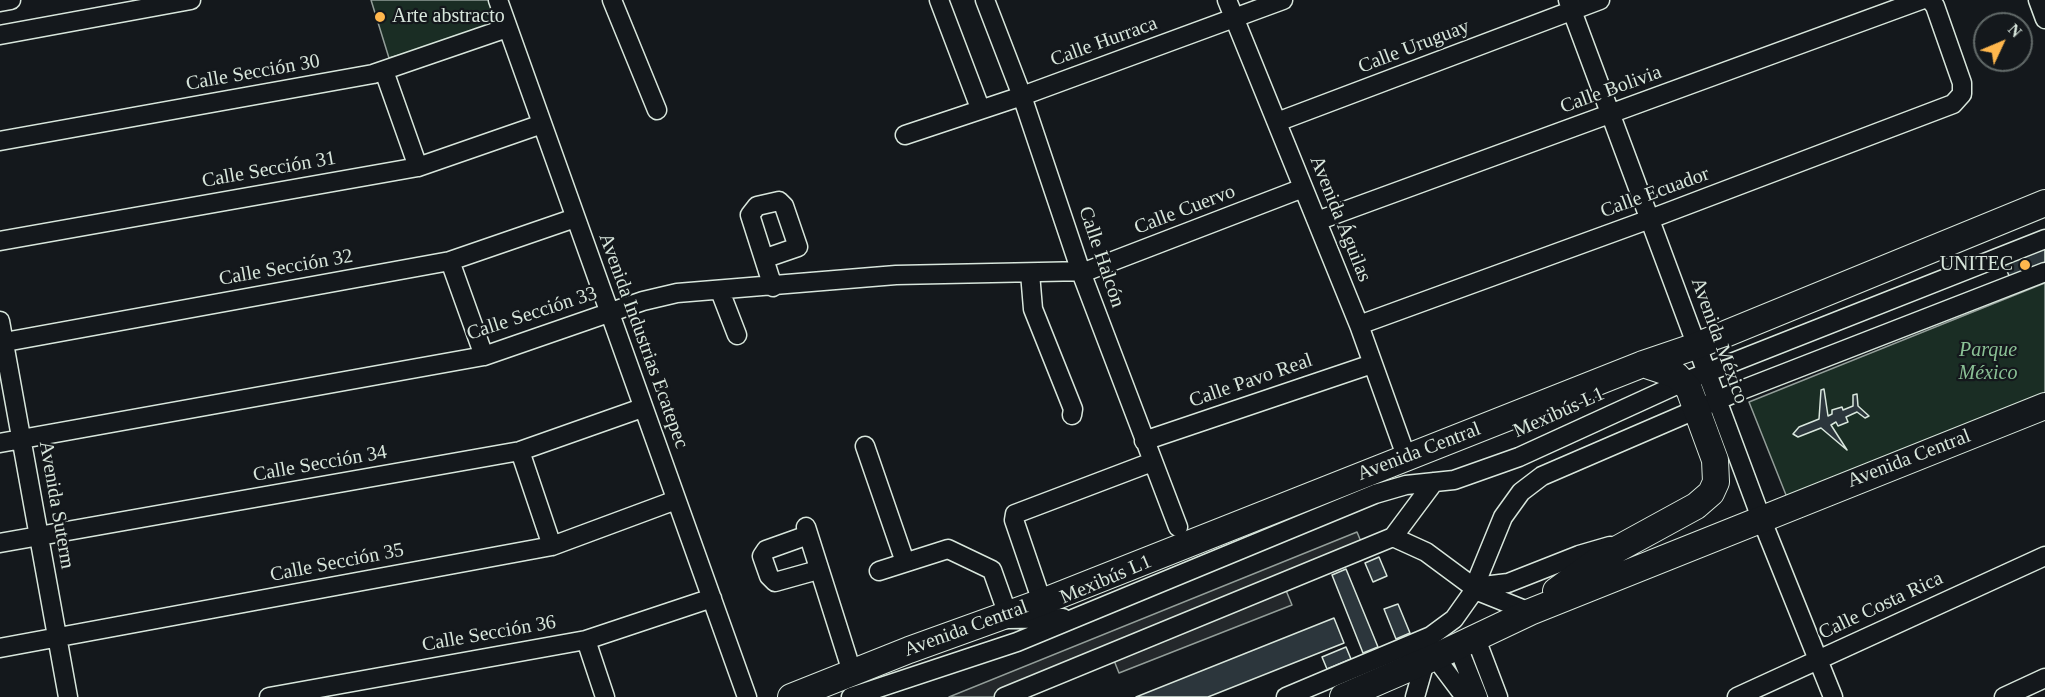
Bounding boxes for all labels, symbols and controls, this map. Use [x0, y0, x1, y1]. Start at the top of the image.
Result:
place label: Arte abstracto [392, 5, 505, 29]
marker: Arte abstracto [373, 10, 387, 24]
street label: Calle Hurraca [1047, 12, 1161, 72]
north arrow [1973, 12, 2033, 72]
street label: Calle Uruguay [1355, 15, 1473, 79]
text: N [2005, 20, 2025, 41]
street label: Calle Sección 30 [184, 49, 322, 97]
street label: Calle Bolivia [1557, 61, 1665, 119]
street label: Calle Sección 31 [200, 146, 338, 194]
street label: Avenida Águilas [1304, 153, 1376, 285]
street label: Calle Ecuador [1597, 162, 1713, 224]
street label: Calle Cuervo [1131, 180, 1239, 240]
street label: Calle Halcón [1073, 203, 1129, 311]
street label: Avenida Industrias Ecatepec [593, 230, 693, 452]
street label: Calle Sección 32 [217, 244, 355, 292]
place label: UNITEC [1940, 253, 2013, 277]
marker: UNITEC [2018, 258, 2032, 272]
street label: Avenida México [1685, 275, 1753, 407]
street label: Calle Sección 33 [464, 282, 600, 346]
park label: Parque México [1959, 339, 2017, 386]
street label: Calle Pavo Real [1186, 349, 1316, 413]
street label: Mexibús L1 [1510, 382, 1608, 444]
street label: Avenida Central [1354, 417, 1484, 487]
street label: Avenida Central [1844, 424, 1974, 494]
street label: Avenida Suterm [33, 439, 79, 571]
street label: Calle Sección 34 [251, 440, 389, 488]
street label: Calle Sección 35 [268, 538, 406, 588]
street label: Mexibús L1 [1057, 550, 1155, 610]
street label: Calle Costa Rica [1815, 567, 1947, 645]
street label: Avenida Central [901, 595, 1031, 663]
street label: Calle Sección 36 [420, 610, 558, 658]

